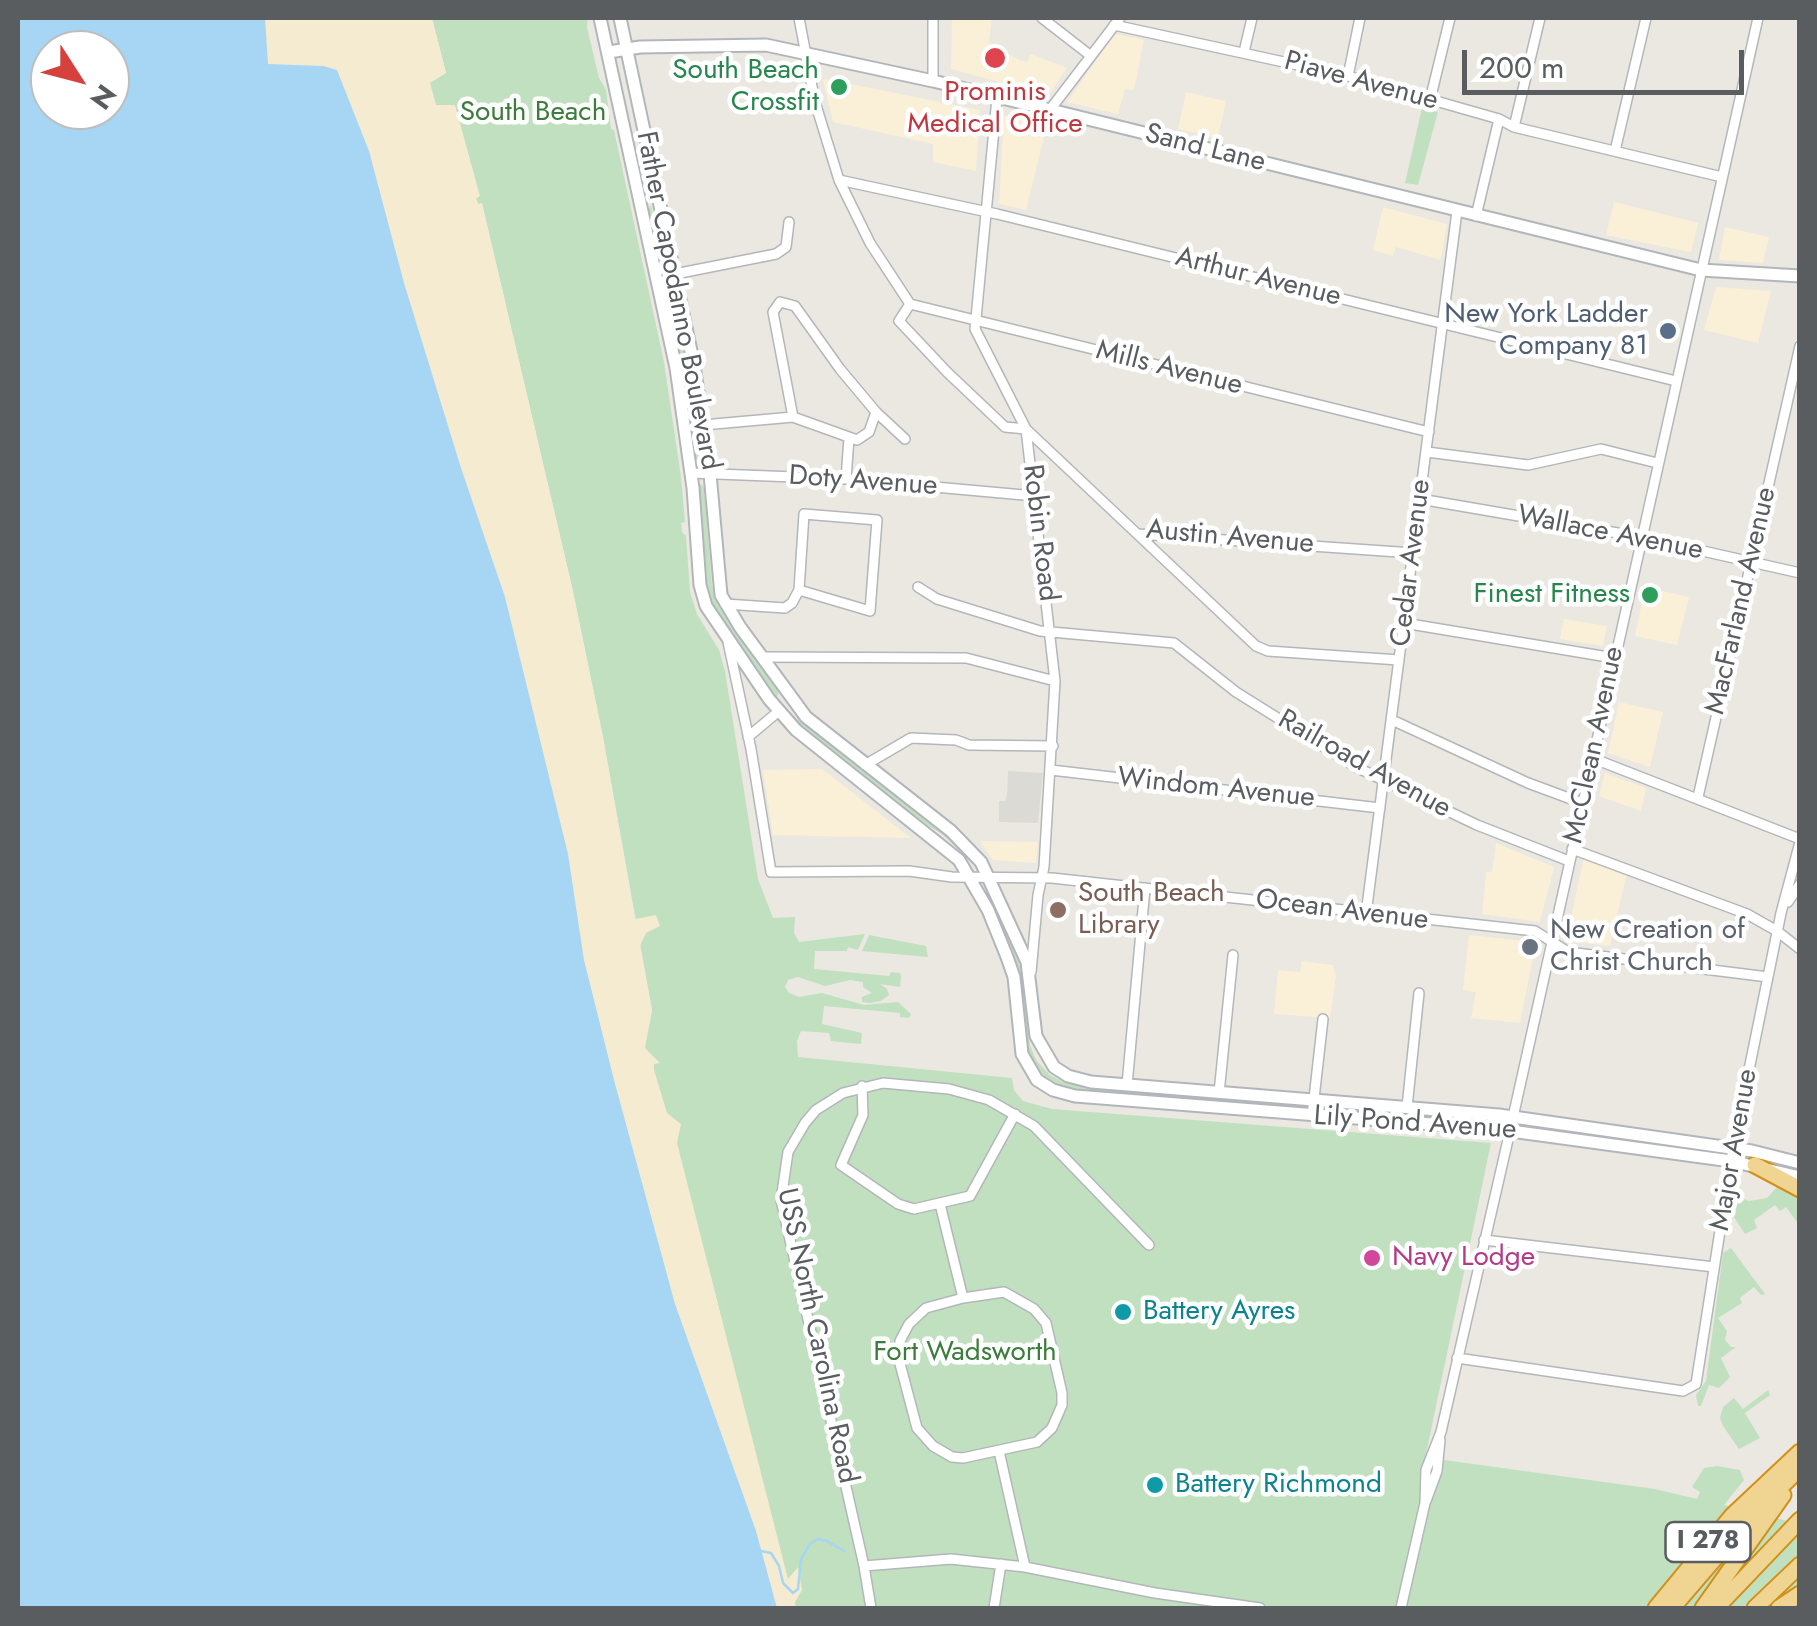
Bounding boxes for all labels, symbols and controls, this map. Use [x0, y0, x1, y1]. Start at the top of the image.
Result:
north arrow [30, 30, 130, 130]
scale bar [1467, 30, 1750, 92]
marker: Prominis Medical Office [982, 45, 1008, 71]
street label: Piave Avenue [1280, 45, 1442, 119]
text: 200 m [1479, 46, 1564, 89]
place label: South Beach Crossfit [672, 54, 819, 120]
text: N [80, 76, 126, 118]
marker: South Beach Crossfit [828, 76, 850, 98]
place label: Prominis Medical Office [907, 76, 1083, 142]
park label: South Beach [460, 96, 606, 130]
street label: Sand Lane [1141, 118, 1269, 180]
street label: Father Capodanno Boulevard [628, 129, 726, 473]
street label: Arthur Avenue [1172, 241, 1344, 315]
place label: New York Ladder Company 81 [1444, 298, 1648, 364]
marker: New York Ladder Company 81 [1657, 320, 1679, 342]
street label: Mills Avenue [1092, 335, 1246, 403]
street label: Doty Avenue [788, 460, 938, 504]
street label: Robin Road [1014, 463, 1064, 603]
street label: Cedar Avenue [1385, 477, 1439, 649]
street label: MacFarland Avenue [1700, 484, 1784, 718]
street label: Wallace Avenue [1514, 500, 1706, 568]
street label: Austin Avenue [1145, 514, 1315, 562]
place label: Finest Fitness [1474, 578, 1630, 612]
marker: Finest Fitness [1639, 584, 1661, 606]
street label: McClean Avenue [1558, 644, 1632, 846]
street label: Railroad Avenue [1272, 704, 1456, 826]
street label: Windom Avenue [1116, 762, 1316, 816]
place label: South Beach Library [1078, 877, 1225, 943]
street label: Ocean Avenue [1254, 884, 1430, 938]
marker: South Beach Library [1047, 899, 1069, 921]
place label: New Creation of Christ Church [1550, 914, 1745, 980]
marker: New Creation of Christ Church [1519, 936, 1541, 958]
street label: Major Avenue [1704, 1066, 1766, 1234]
street label: Lily Pond Avenue [1313, 1100, 1517, 1148]
street label: USS North Carolina Road [768, 1185, 864, 1487]
place label: Navy Lodge [1392, 1241, 1535, 1275]
marker: Navy Lodge [1361, 1247, 1383, 1269]
place label: Battery Ayres [1143, 1295, 1295, 1329]
marker: Battery Ayres [1112, 1301, 1134, 1323]
park label: Fort Wadsworth [873, 1336, 1057, 1370]
place label: Battery Richmond [1175, 1468, 1382, 1502]
marker: Battery Richmond [1144, 1474, 1166, 1496]
road number: I 278 [1666, 1522, 1750, 1562]

